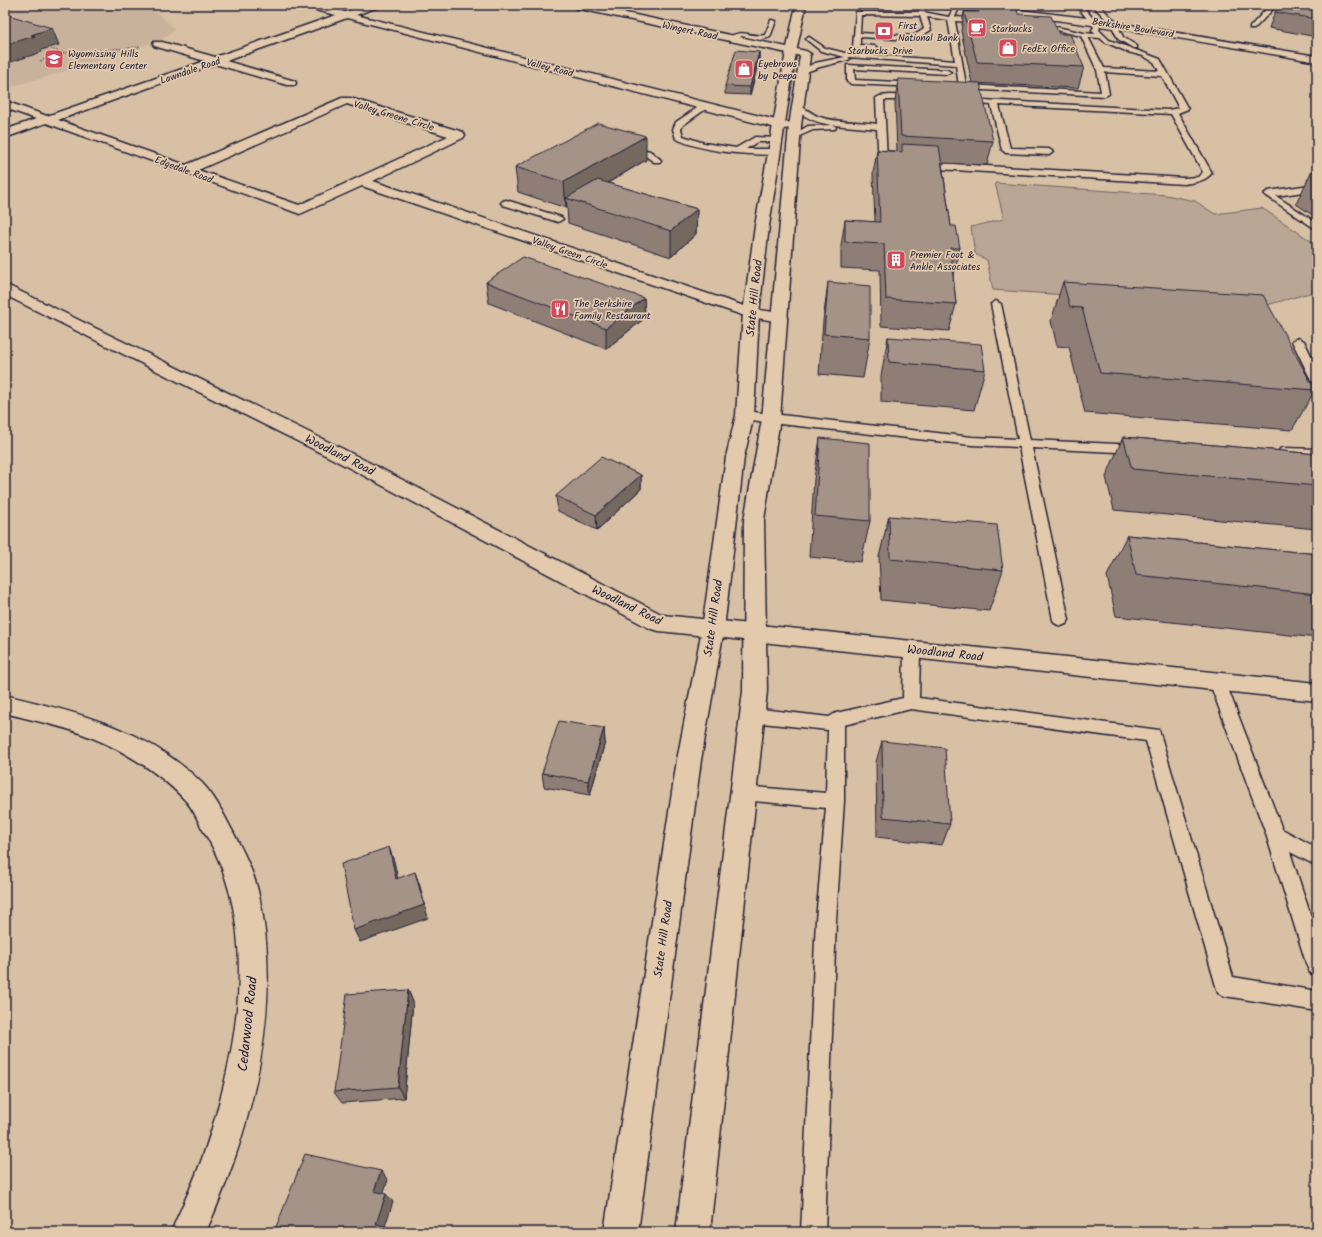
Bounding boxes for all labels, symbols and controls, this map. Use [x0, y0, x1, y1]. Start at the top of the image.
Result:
street label: Berkshire Boulevard [1091, 14, 1176, 43]
street label: Wingert Road [661, 17, 720, 45]
cafe icon: Starbucks [966, 17, 988, 39]
place label: First National Bank [898, 18, 958, 46]
bank icon: First National Bank [873, 20, 895, 42]
place label: Starbucks [991, 21, 1032, 37]
shop icon: FedEx Office [997, 37, 1019, 59]
place label: FedEx Office [1022, 41, 1075, 57]
street label: Starbucks Drive [847, 43, 913, 59]
place label: Wyomissing Hills Elementary Center [68, 46, 147, 74]
school or university icon: Wyomissing Hills Elementary Center [43, 48, 65, 70]
street label: Lawndale Road [158, 53, 224, 89]
street label: Valley Road [524, 54, 576, 82]
place label: Eyebrows by Deepa [758, 56, 798, 84]
shop icon: Eyebrows by Deepa [733, 58, 755, 80]
street label: Valley Greene Circle [351, 96, 436, 136]
street label: Edgedale Road [152, 152, 216, 188]
street label: Valley Green Circle [530, 233, 610, 274]
place label: Premier Foot & Ankle Associates [910, 247, 981, 275]
building icon: Premier Foot & Ankle Associates [885, 249, 907, 271]
street label: State Hill Road [741, 258, 768, 337]
place label: The Berkshire Family Restaurant [574, 296, 651, 324]
restaurant icon: The Berkshire Family Restaurant [549, 298, 571, 320]
street label: Woodland Road [302, 430, 379, 482]
street label: State Hill Road [699, 578, 728, 658]
street label: Woodland Road [588, 580, 666, 631]
street label: Woodland Road [906, 640, 985, 667]
street label: State Hill Road [649, 899, 678, 979]
street label: Cedarwood Road [232, 974, 264, 1073]

